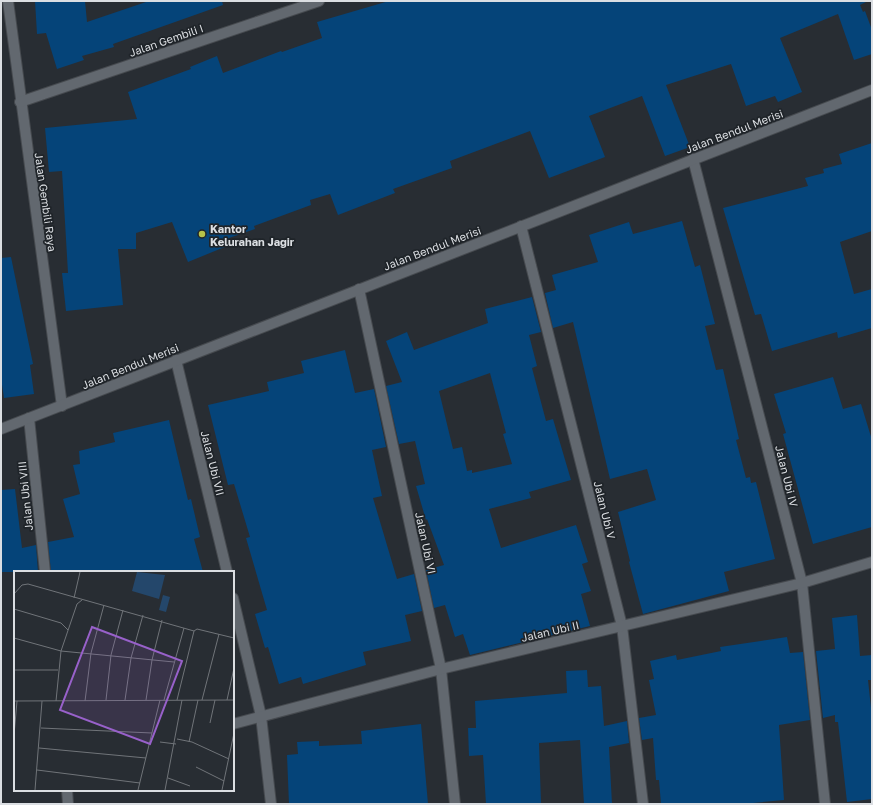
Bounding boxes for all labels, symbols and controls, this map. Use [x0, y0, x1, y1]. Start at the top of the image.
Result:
street label: Jalan Gembili I [127, 21, 205, 59]
street label: Jalan Bendul Merisi [683, 106, 785, 156]
street label: Jalan Gembili Raya [33, 152, 59, 252]
place label: Kantor Kelurahan Jagir [210, 222, 295, 248]
street label: Jalan Bendul Merisi [381, 223, 483, 273]
marker: Kantor Kelurahan Jagir [197, 229, 207, 239]
street label: Jalan Bendul Merisi [80, 341, 181, 391]
street label: Jalan Ubi VII [199, 429, 227, 497]
street label: Jalan Ubi IV [773, 444, 801, 509]
street label: Jalan Ubi VIII [15, 461, 35, 531]
street label: Jalan Ubi V [592, 480, 619, 541]
street label: Jalan Ubi VI [413, 511, 439, 575]
inset map [14, 571, 234, 791]
street label: Jalan Ubi II [520, 618, 580, 644]

